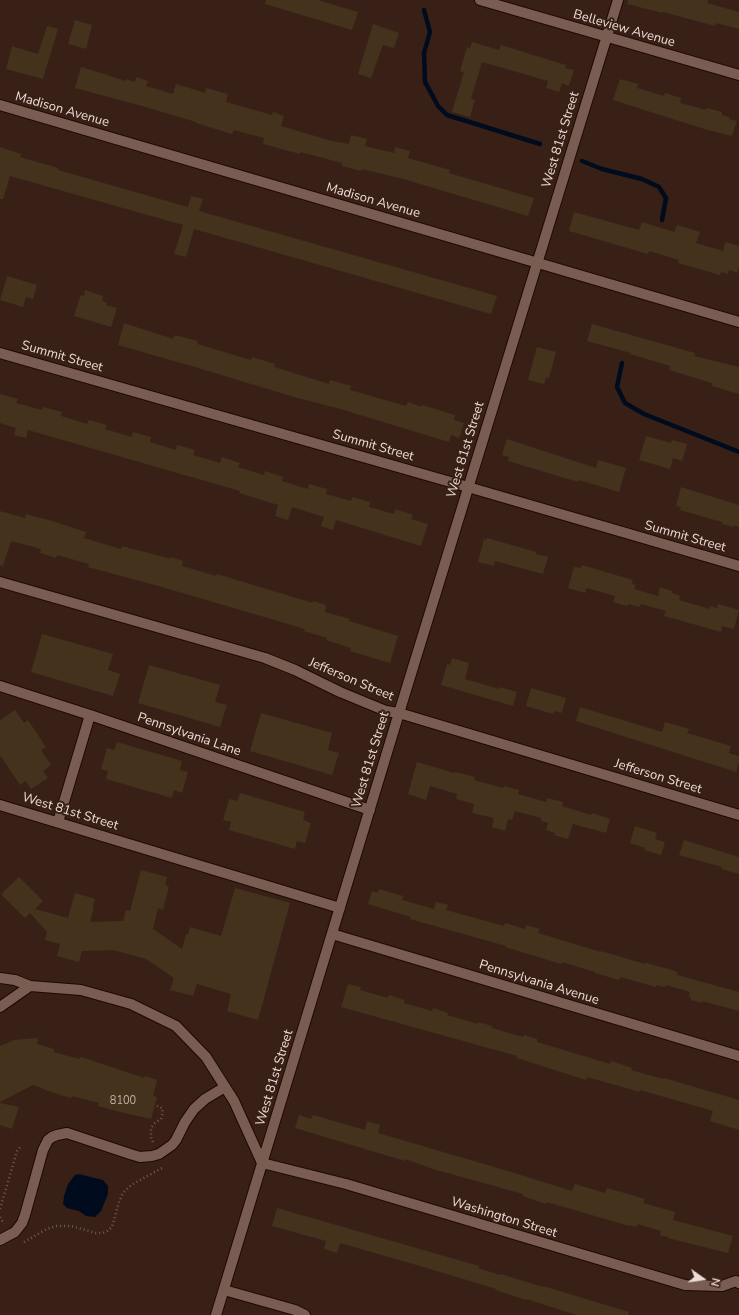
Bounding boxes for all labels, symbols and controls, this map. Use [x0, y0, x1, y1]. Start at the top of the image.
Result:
street label: Belleview Avenue [571, 7, 677, 51]
street label: Madison Avenue [13, 89, 111, 131]
street label: West 81st Street [539, 90, 583, 190]
street label: Madison Avenue [324, 180, 422, 222]
street label: Summit Street [20, 338, 104, 376]
street label: West 81st Street [444, 400, 488, 500]
street label: Summit Street [331, 427, 415, 465]
street label: Summit Street [643, 518, 727, 556]
street label: Jefferson Street [306, 655, 396, 705]
street label: Pennsylvania Lane [135, 710, 243, 760]
street label: West 81st Street [349, 710, 393, 810]
street label: Jefferson Street [612, 756, 704, 798]
street label: West 81st Street [20, 790, 120, 834]
street label: Pennsylvania Avenue [477, 957, 601, 1009]
street label: West 81st Street [253, 1028, 297, 1128]
house number: 8100 [110, 1094, 136, 1108]
street label: Washington Street [449, 1194, 559, 1242]
north arrow [683, 1259, 723, 1299]
text: N [707, 1276, 723, 1288]

